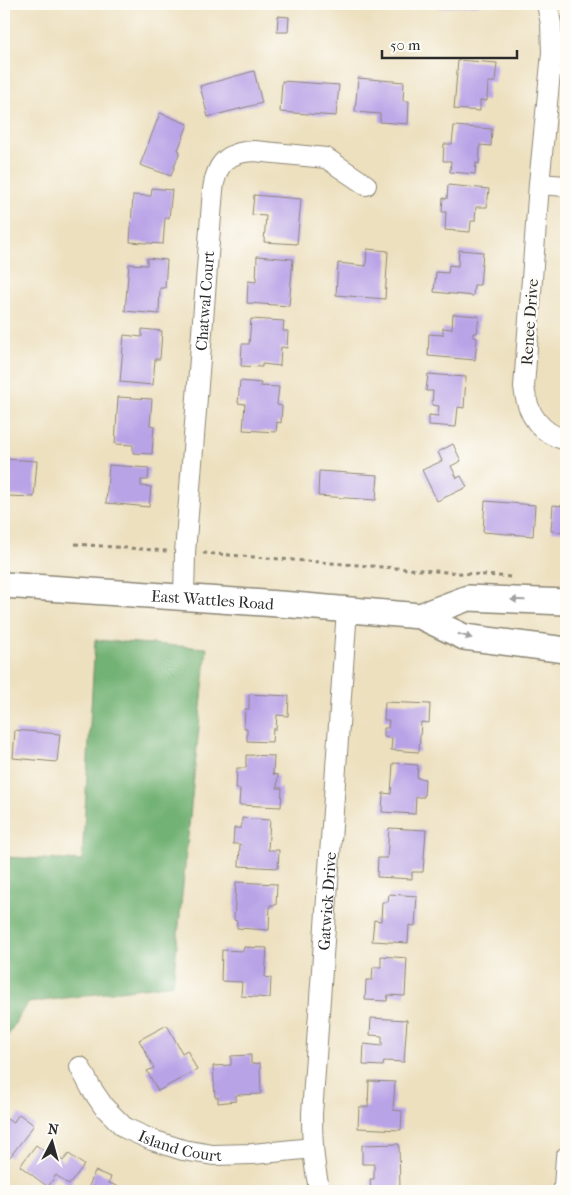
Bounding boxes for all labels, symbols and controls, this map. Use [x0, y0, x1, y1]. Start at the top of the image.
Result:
scale bar [382, 28, 518, 60]
text: 50 m [390, 36, 421, 54]
street label: Chatwal Court [192, 250, 218, 352]
street label: Renee Drive [517, 278, 542, 366]
street label: East Wattles Road [151, 586, 275, 614]
one-way arrow [509, 596, 525, 604]
one-way arrow [457, 632, 472, 640]
street label: Gatwick Drive [314, 851, 340, 951]
north arrow [28, 1118, 78, 1168]
text: N [47, 1121, 60, 1139]
street label: Island Court [135, 1126, 222, 1165]

